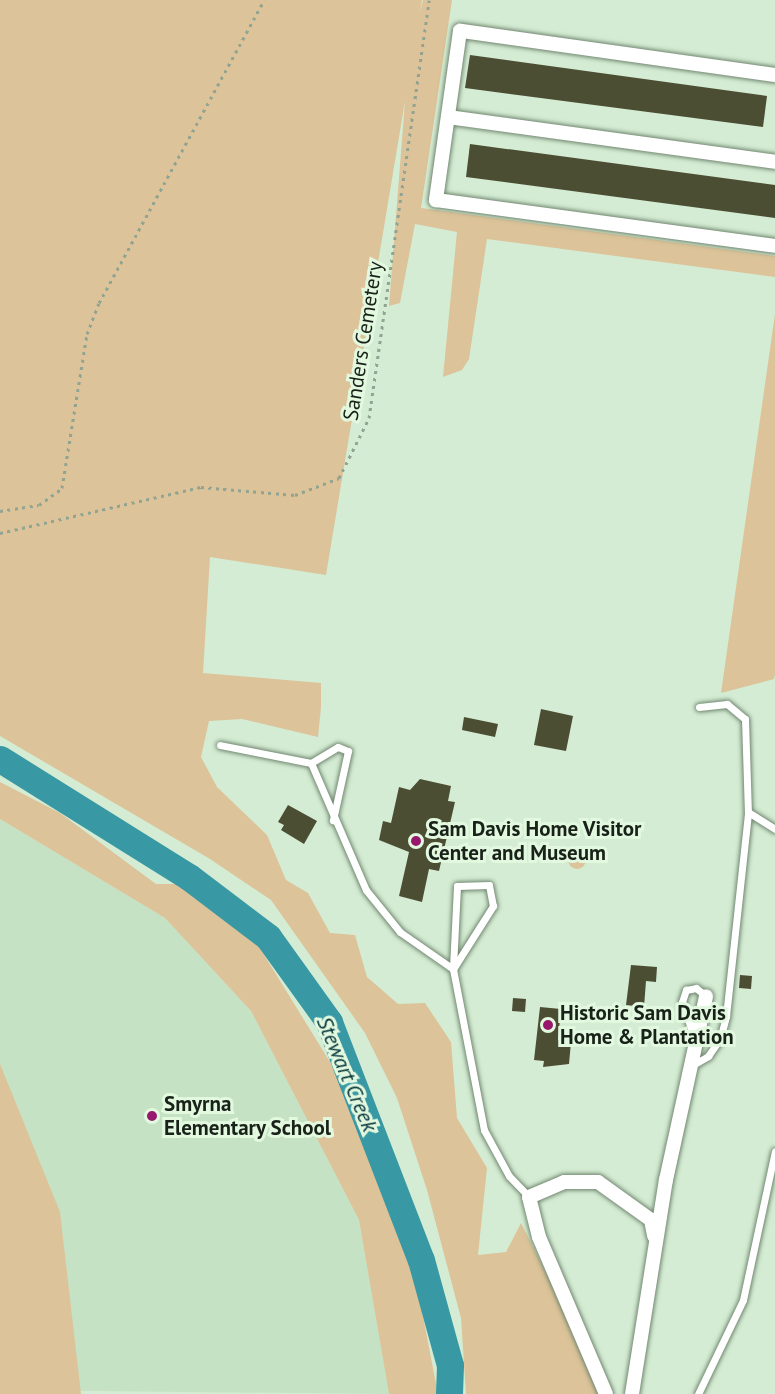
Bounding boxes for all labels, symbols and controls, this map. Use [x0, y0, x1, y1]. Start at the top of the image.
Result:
street label: Sanders Cemetery [338, 260, 388, 422]
place label: Sam Davis Home Visitor Center and Museum [428, 816, 642, 866]
marker: Sam Davis Home Visitor Center and Museum [409, 834, 423, 848]
place label: Historic Sam Davis Home & Plantation [560, 1000, 734, 1050]
water label: Stewart Creek [311, 1012, 383, 1136]
marker: Historic Sam Davis Home & Plantation [541, 1018, 555, 1032]
place label: Smyrna Elementary School [164, 1091, 332, 1141]
marker: Smyrna Elementary School [145, 1109, 159, 1123]

